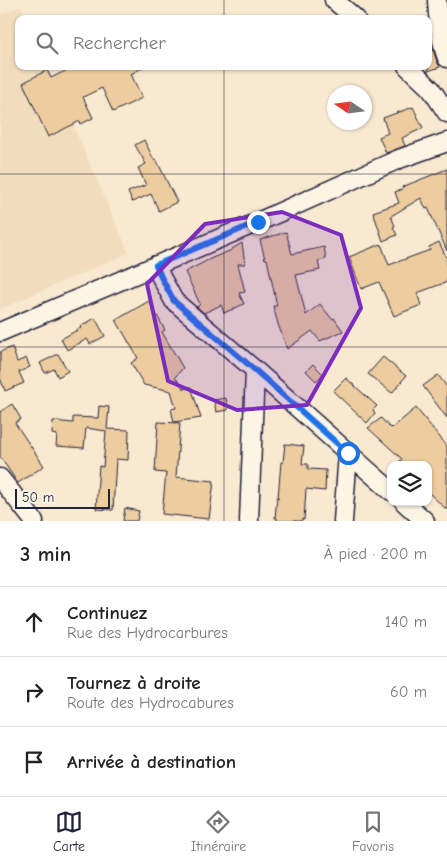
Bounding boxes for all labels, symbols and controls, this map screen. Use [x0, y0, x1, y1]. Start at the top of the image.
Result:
search box [15, 15, 432, 70]
icon: search [33, 29, 61, 57]
text: Rechercher [73, 32, 166, 54]
north arrow [327, 85, 372, 130]
route end [247, 211, 270, 234]
route start [337, 442, 360, 465]
map controls [387, 461, 432, 506]
button: layers [387, 461, 432, 506]
scale bar [15, 486, 110, 509]
text: 50 m [22, 489, 54, 506]
text: 3 min [20, 542, 71, 566]
text: À pied · 200 m [324, 545, 427, 563]
text: Continuez [67, 602, 147, 624]
icon: ahead [20, 608, 48, 636]
text: 140 m [385, 613, 427, 631]
text: Rue des Hydrocarbures [67, 624, 228, 642]
text: Tournez à droite [67, 672, 201, 694]
icon: right [20, 678, 48, 706]
text: 60 m [390, 683, 427, 701]
text: Route des Hydrocabures [67, 694, 234, 712]
icon: arrive [20, 748, 48, 776]
text: Arrivée à destination [67, 751, 236, 773]
tab: Carte [53, 808, 85, 855]
tab: Itinéraire [191, 808, 246, 855]
tab: Favoris [352, 808, 394, 855]

